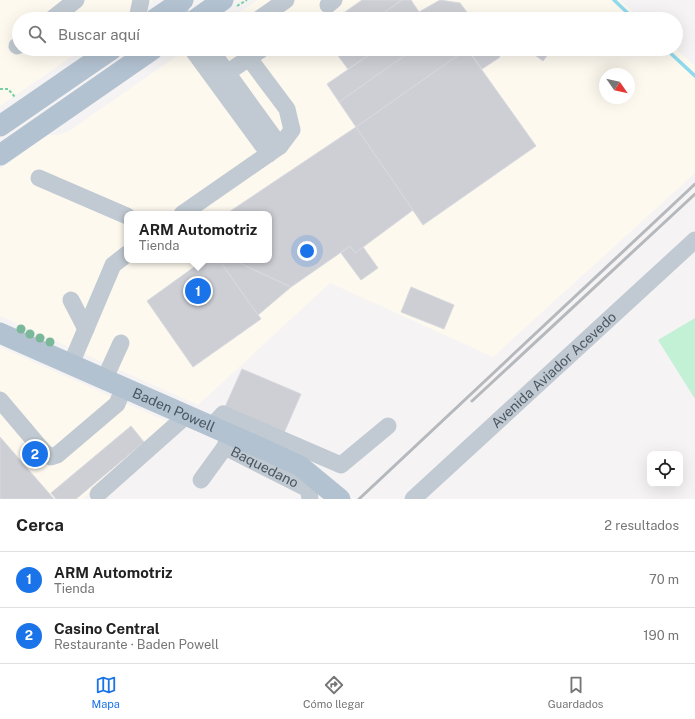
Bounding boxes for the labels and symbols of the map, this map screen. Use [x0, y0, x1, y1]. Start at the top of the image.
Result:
north arrow [599, 68, 635, 104]
your location [297, 241, 317, 261]
pin: 1 [185, 276, 211, 306]
street label: Avenida Aviador Acevedo [488, 308, 619, 431]
street label: Baden Powell [130, 384, 218, 435]
pin: 2 [22, 439, 48, 469]
street label: Baquedano [228, 443, 301, 491]

